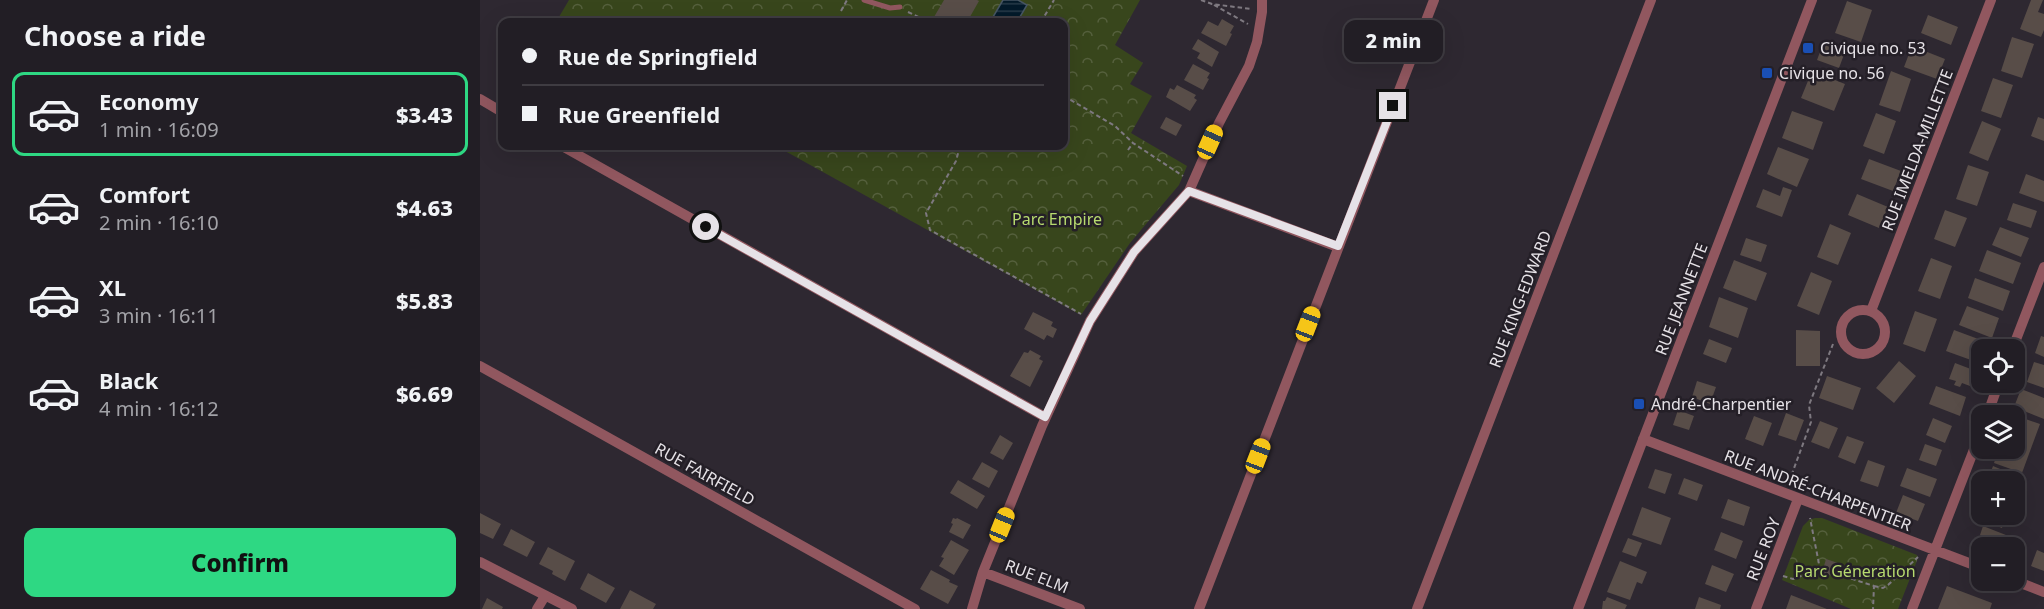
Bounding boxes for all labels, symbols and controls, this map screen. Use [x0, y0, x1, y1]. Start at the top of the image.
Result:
text: Choose a ride [24, 17, 206, 54]
callout: 2 min [1344, 19, 1442, 61]
text: 2 min [1366, 27, 1421, 54]
place label: Civique no. 53 [1820, 37, 1926, 59]
text: Rue de Springfield [558, 41, 758, 71]
marker: Civique no. 53 [1801, 41, 1815, 55]
place label: Civique no. 56 [1779, 62, 1885, 84]
marker: Civique no. 56 [1760, 66, 1774, 80]
street label: RUE IMELDA-MILLETTE [1876, 66, 1958, 234]
text: Economy [99, 86, 198, 116]
icon: car [27, 87, 81, 141]
route end [1379, 92, 1406, 119]
text: $3.43 [396, 99, 453, 129]
text: Rue Greenfield [558, 99, 720, 129]
text: 1 min · 16:09 [99, 116, 219, 143]
car [1194, 122, 1226, 162]
text: Comfort [99, 179, 190, 209]
icon: car [27, 180, 81, 234]
text: $4.63 [396, 192, 453, 222]
park label: Parc Empire [1012, 208, 1102, 230]
text: 2 min · 16:10 [99, 209, 219, 236]
route start [692, 213, 719, 240]
street label: RUE KING-EDWARD [1484, 227, 1556, 371]
street label: RUE JEANNETTE [1650, 240, 1712, 358]
text: XL [99, 272, 126, 302]
icon: car [27, 273, 81, 327]
text: $5.83 [396, 285, 453, 315]
text: 3 min · 16:11 [99, 302, 219, 329]
car [1293, 304, 1323, 344]
map controls [1971, 339, 2025, 591]
button: locate [1971, 339, 2025, 393]
text: Black [99, 365, 158, 395]
icon: car [27, 366, 81, 420]
text: $6.69 [396, 378, 453, 408]
place label: André-Charpentier [1651, 393, 1792, 415]
text: 4 min · 16:12 [99, 395, 219, 422]
marker: André-Charpentier [1632, 397, 1646, 411]
button: layers [1971, 405, 2025, 459]
car [1243, 436, 1273, 476]
street label: RUE FAIRFIELD [651, 437, 759, 511]
street label: RUE ANDRÉ-CHARPENTIER [1721, 444, 1915, 536]
button: + [1971, 471, 2025, 525]
car [987, 505, 1017, 545]
street label: RUE ROY [1741, 513, 1785, 584]
button: Confirm [24, 528, 456, 597]
button: − [1971, 537, 2025, 591]
street label: RUE ELM [1002, 554, 1072, 598]
park label: Parc Géneration [1794, 560, 1916, 582]

